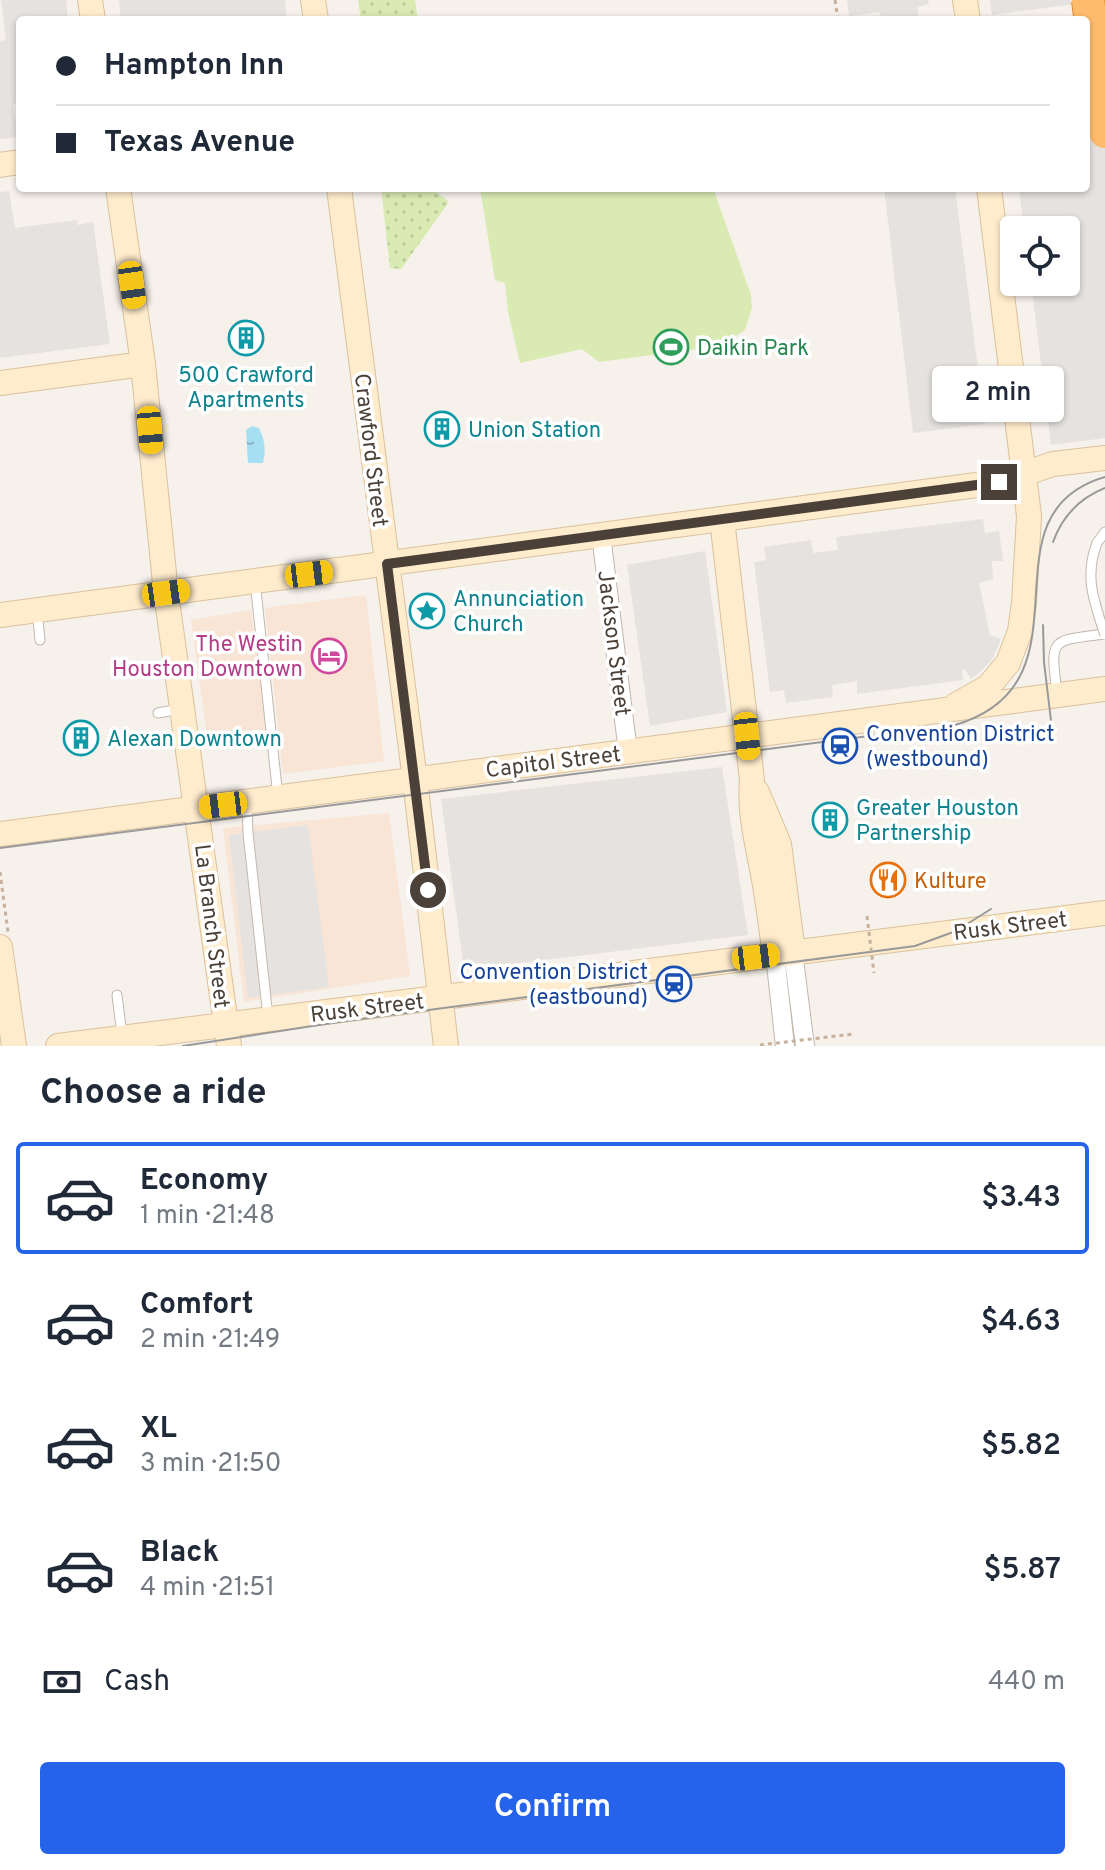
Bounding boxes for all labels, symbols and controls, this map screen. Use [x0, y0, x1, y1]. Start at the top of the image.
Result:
text: Hampton Inn [104, 48, 284, 85]
text: Texas Avenue [104, 125, 295, 162]
map controls [1000, 216, 1080, 296]
button: locate [1000, 216, 1080, 296]
car [117, 260, 147, 310]
building icon: 500 Crawford Apartments [227, 319, 265, 357]
sports icon: Daikin Park [652, 328, 690, 366]
place label: Daikin Park [697, 336, 809, 363]
place label: 500 Crawford Apartments [178, 363, 314, 415]
callout: 2 min [933, 366, 1065, 422]
street label: Crawford Street [347, 372, 392, 529]
text: 2 min [964, 377, 1032, 410]
car [136, 405, 164, 455]
building icon: Union Station [423, 410, 461, 448]
place label: Union Station [468, 418, 601, 445]
route end [981, 464, 1017, 500]
car [284, 559, 334, 589]
street label: Jackson Street [590, 569, 635, 718]
car [141, 578, 191, 608]
place label: Annunciation Church [453, 587, 584, 639]
place icon: Annunciation Church [408, 592, 446, 630]
place label: The Westin Houston Downtown [112, 632, 303, 684]
hotel icon: The Westin Houston Downtown [310, 637, 348, 675]
car [733, 711, 761, 761]
building icon: Alexan Downtown [62, 719, 100, 757]
place label: Convention District (westbound) [866, 722, 1055, 774]
place label: Alexan Downtown [107, 727, 282, 754]
station icon: Convention District (westbound) [821, 727, 859, 765]
street label: Capitol Street [484, 742, 622, 785]
car [198, 790, 248, 820]
place label: Greater Houston Partnership [856, 796, 1019, 848]
building icon: Greater Houston Partnership [811, 801, 849, 839]
street label: La Branch Street [187, 843, 234, 1010]
restaurant icon: Kulture [869, 861, 907, 899]
place label: Kulture [914, 869, 987, 896]
route start [410, 872, 446, 908]
street label: Rusk Street [952, 907, 1069, 948]
car [731, 942, 781, 972]
place label: Convention District (eastbound) [459, 960, 648, 1012]
station icon: Convention District (eastbound) [655, 965, 693, 1003]
street label: Rusk Street [309, 989, 426, 1030]
text: Choose a ride [40, 1071, 266, 1117]
icon: car [44, 1162, 116, 1234]
text: Economy [140, 1163, 268, 1200]
text: $3.43 [981, 1180, 1061, 1217]
text: 1 min · 21:48 [140, 1200, 275, 1233]
icon: car [44, 1286, 116, 1358]
text: Comfort [140, 1287, 253, 1324]
text: $4.63 [981, 1304, 1061, 1341]
text: 2 min · 21:49 [140, 1324, 280, 1357]
icon: car [44, 1410, 116, 1482]
text: XL [140, 1411, 177, 1448]
text: $5.82 [981, 1428, 1061, 1465]
text: 3 min · 21:50 [140, 1448, 282, 1481]
icon: car [44, 1534, 116, 1606]
text: Black [140, 1535, 219, 1572]
text: $5.87 [983, 1552, 1061, 1589]
text: 4 min · 21:51 [140, 1572, 275, 1605]
icon: cash [40, 1660, 84, 1704]
text: Cash [104, 1664, 170, 1701]
text: 440 m [988, 1666, 1065, 1699]
button: Confirm [40, 1762, 1065, 1854]

